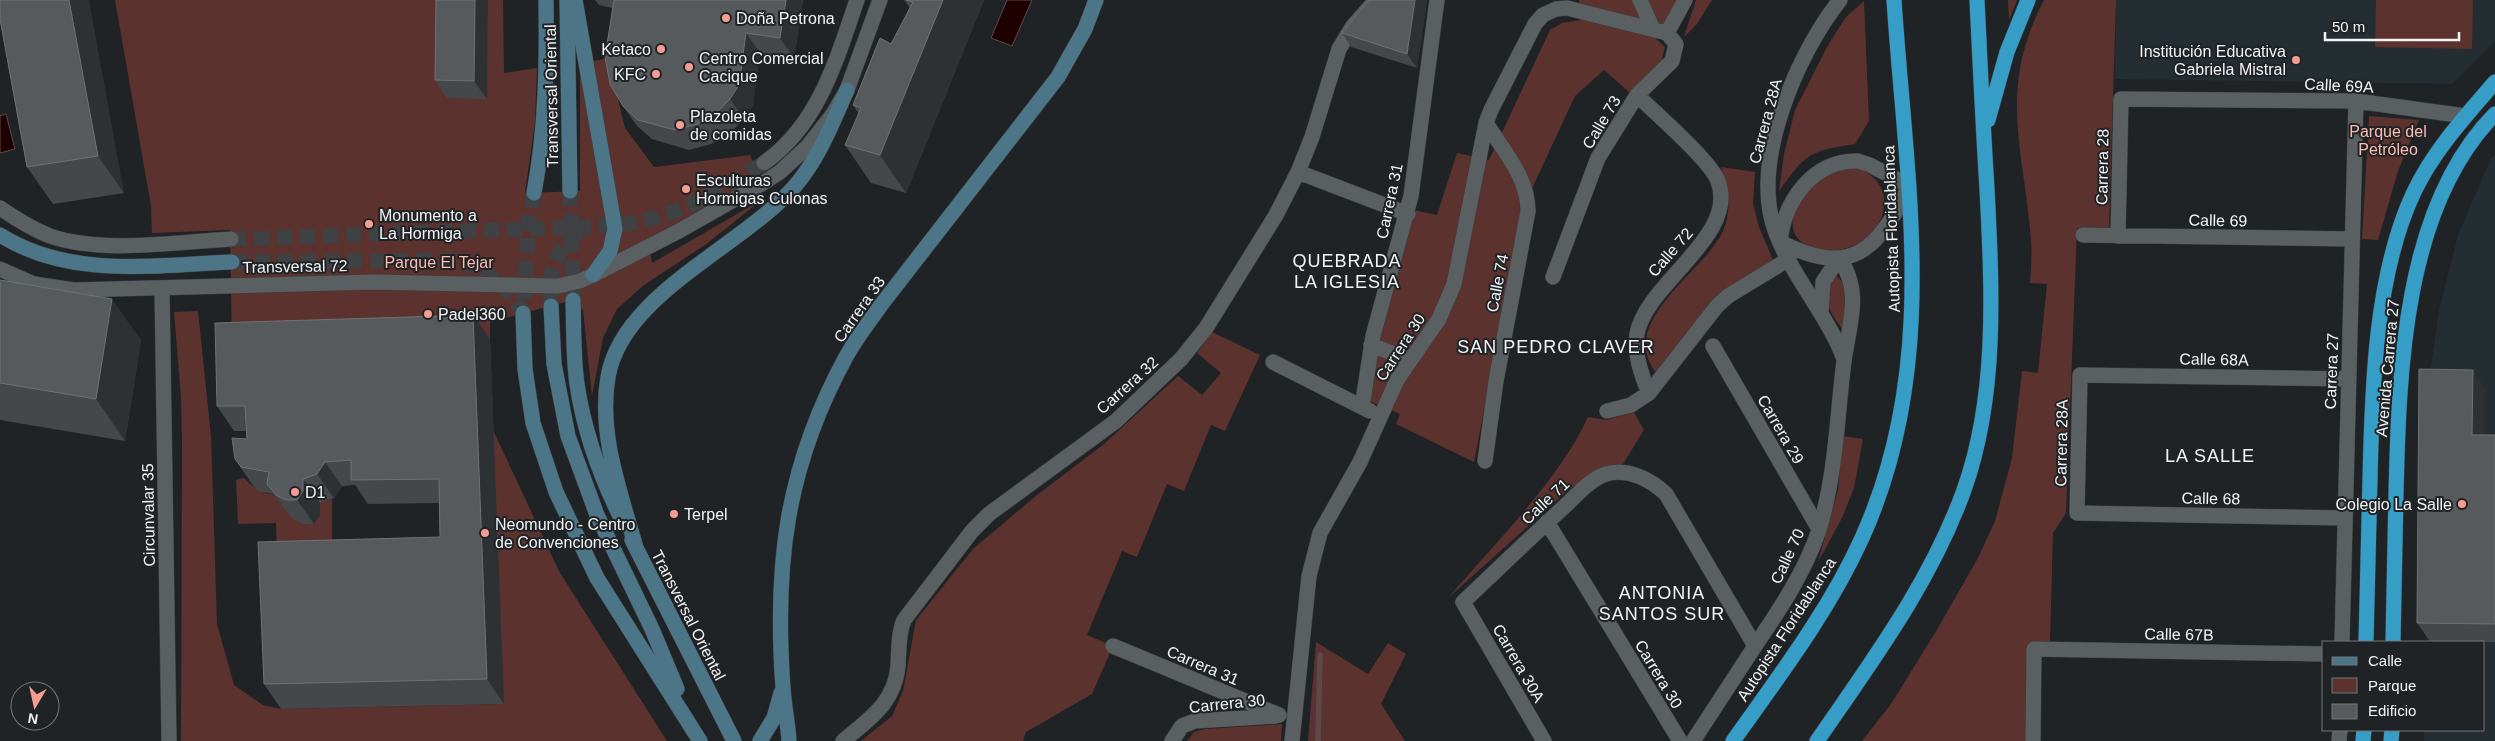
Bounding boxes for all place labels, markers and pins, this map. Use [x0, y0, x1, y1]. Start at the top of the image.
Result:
place label: Doña Petrona [736, 10, 835, 27]
marker: Doña Petrona [720, 12, 732, 24]
place label: Ketaco [601, 41, 651, 58]
marker: Ketaco [655, 43, 667, 55]
place label: Institución Educativa Gabriela Mistral [2139, 43, 2286, 78]
place label: Centro Comercial Cacique [699, 50, 823, 85]
marker: Institución Educativa Gabriela Mistral [2290, 54, 2302, 66]
marker: Centro Comercial Cacique [683, 61, 695, 73]
place label: KFC [614, 66, 646, 83]
marker: KFC [650, 68, 662, 80]
place label: Plazoleta de comidas [690, 108, 772, 143]
marker: Plazoleta de comidas [674, 119, 686, 131]
place label: Esculturas Hormigas Culonas [696, 172, 828, 207]
marker: Esculturas Hormigas Culonas [680, 183, 692, 195]
place label: Monumento a La Hormiga [379, 207, 477, 242]
marker: Monumento a La Hormiga [363, 218, 375, 230]
place label: Padel360 [438, 306, 506, 323]
marker: Padel360 [422, 308, 434, 320]
place label: D1 [305, 484, 326, 501]
marker: D1 [289, 486, 301, 498]
place label: Colegio La Salle [2335, 496, 2452, 513]
marker: Colegio La Salle [2456, 498, 2468, 510]
place label: Terpel [684, 506, 728, 523]
marker: Terpel [668, 508, 680, 520]
place label: Neomundo - Centro de Convenciones [495, 516, 636, 551]
marker: Neomundo - Centro de Convenciones [479, 527, 491, 539]

